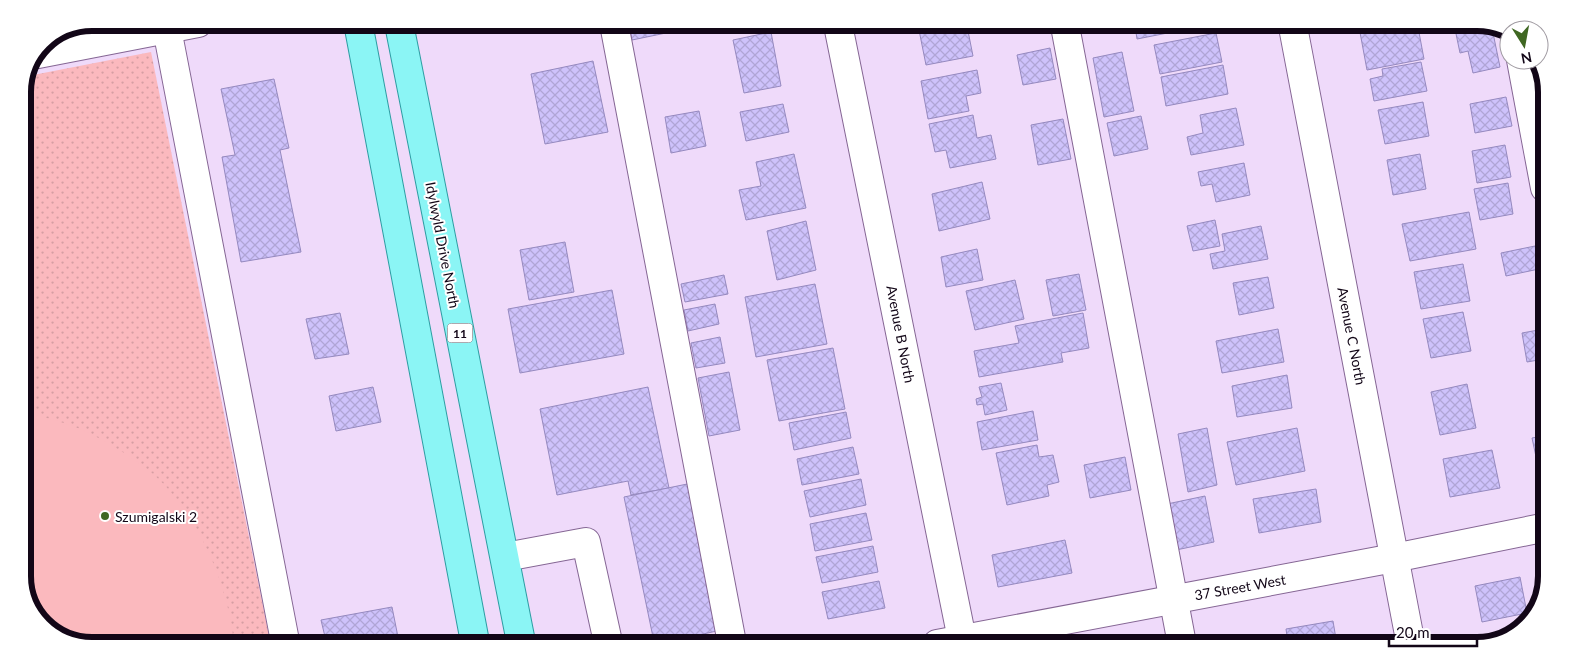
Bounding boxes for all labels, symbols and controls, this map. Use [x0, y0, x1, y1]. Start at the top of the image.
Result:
north arrow [1499, 20, 1549, 70]
text: N [1520, 49, 1533, 68]
street label: Idylwyld Drive North [422, 180, 464, 310]
street label: Avenue B North [883, 284, 919, 384]
street label: Avenue C North [1334, 286, 1370, 386]
road number: 11 [448, 323, 472, 342]
place label: Szumigalski 2 [115, 508, 197, 525]
marker: Szumigalski 2 [99, 510, 111, 522]
street label: 37 Street West [1193, 571, 1287, 603]
scale bar [1389, 616, 1476, 648]
text: 20 m [1396, 623, 1430, 641]

